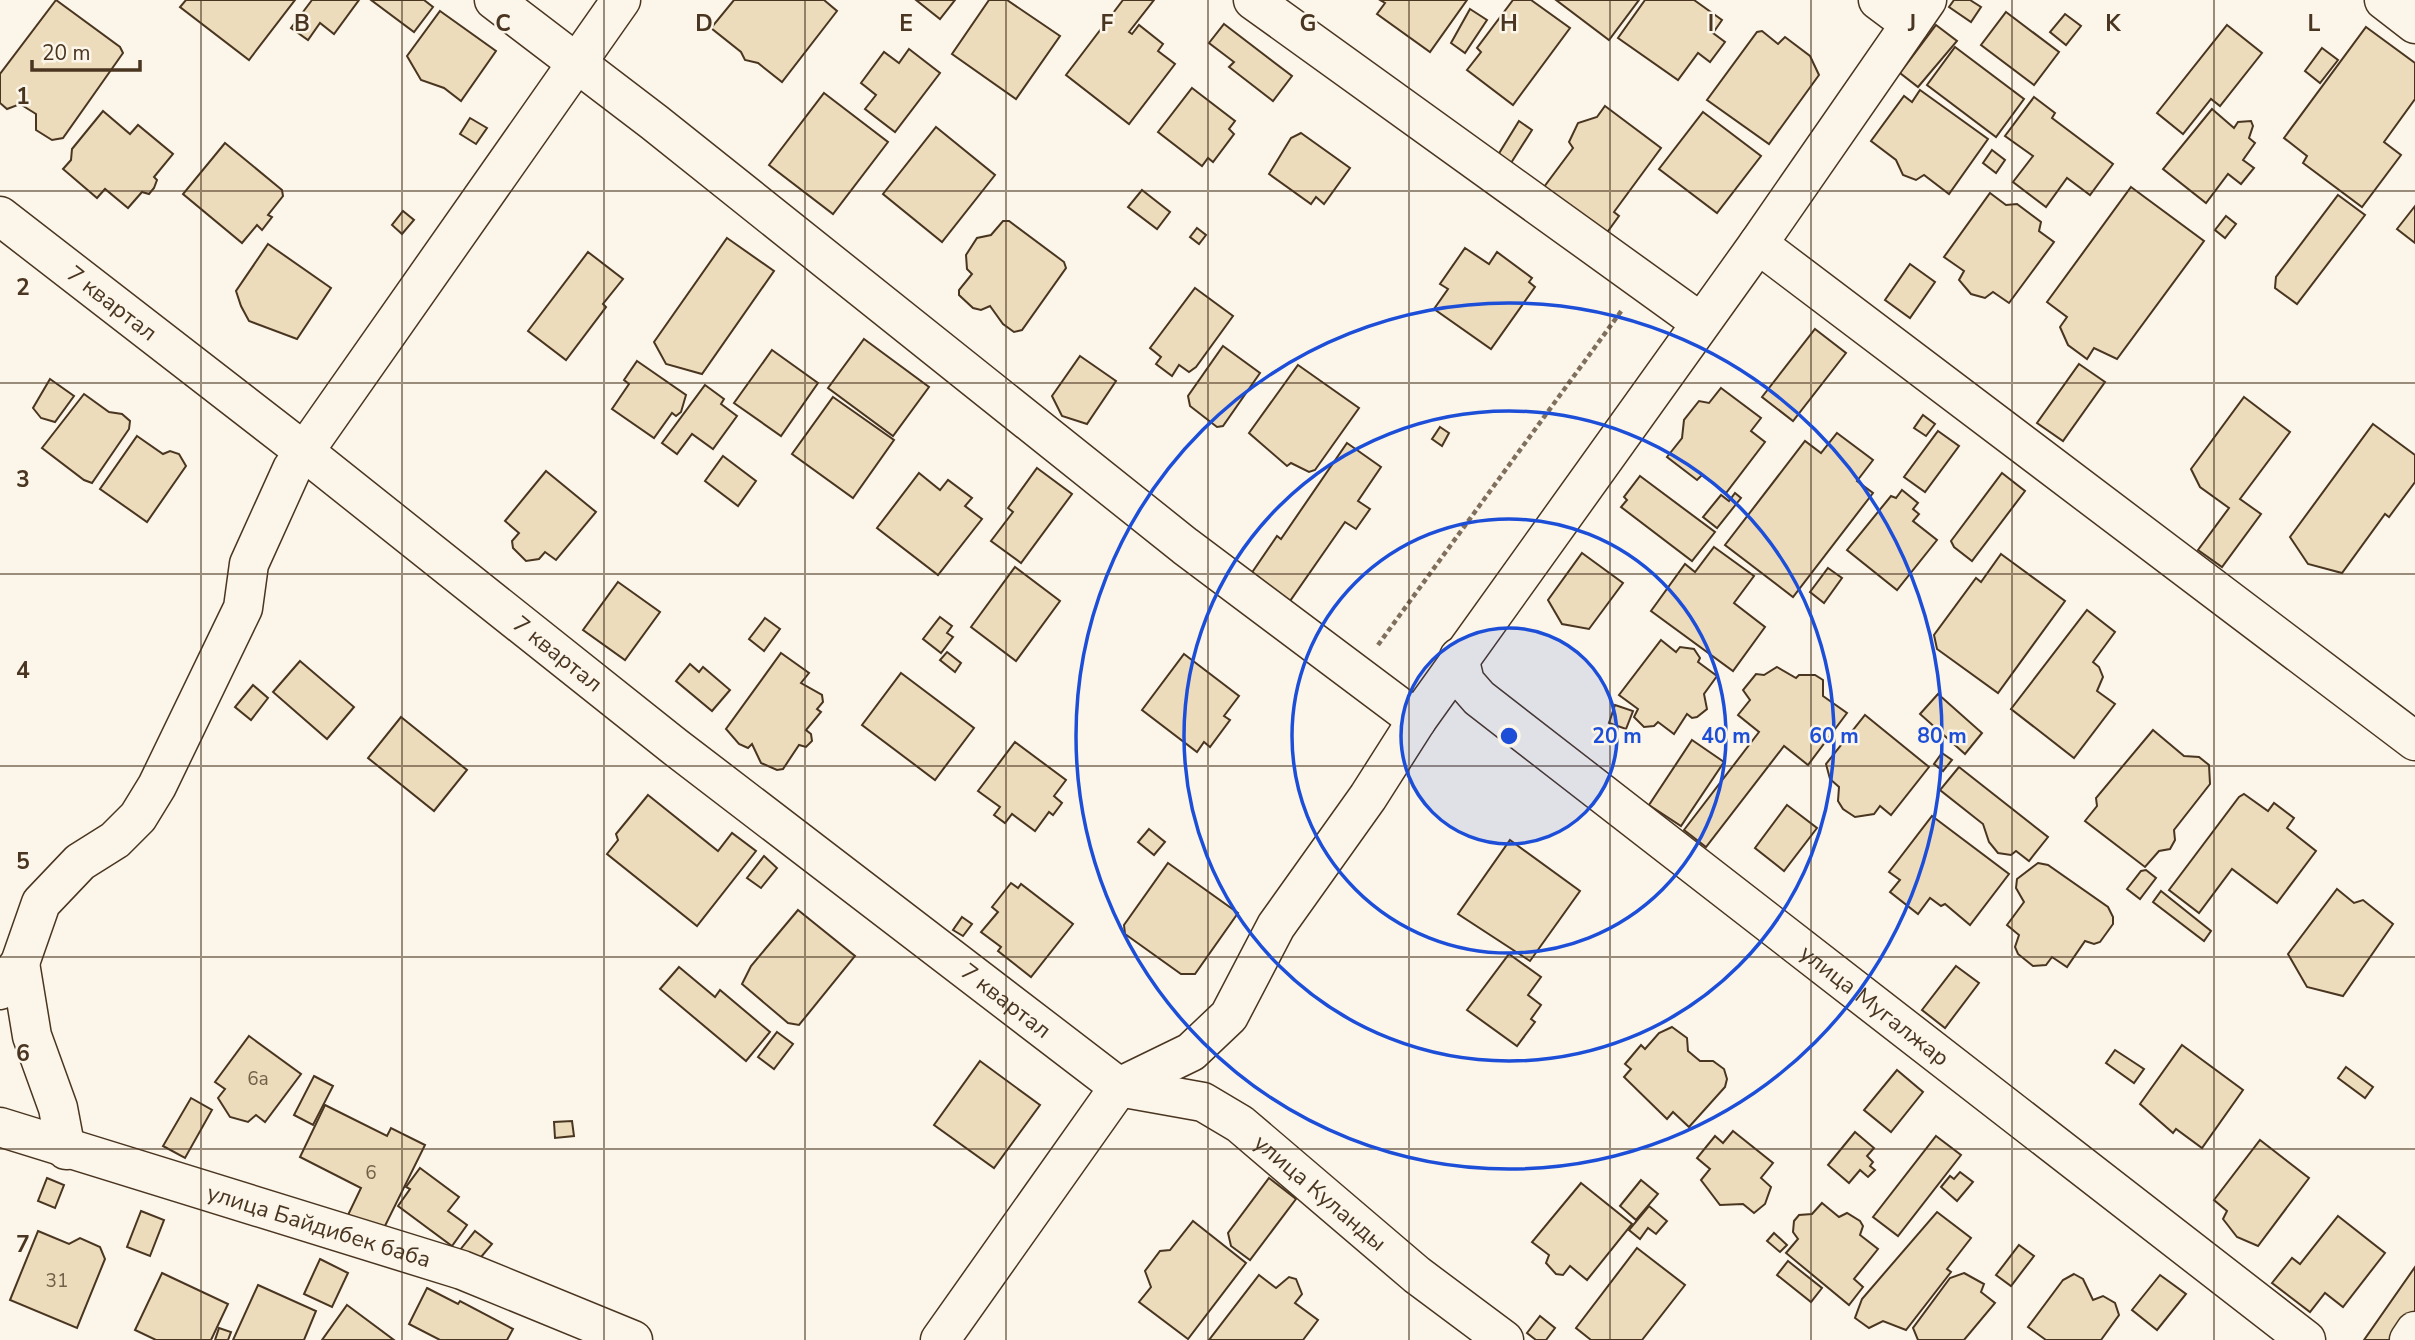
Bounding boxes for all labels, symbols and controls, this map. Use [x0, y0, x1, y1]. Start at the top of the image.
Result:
text: B [294, 8, 310, 39]
text: C [495, 8, 511, 39]
text: D [695, 8, 713, 39]
text: E [899, 8, 913, 39]
text: F [1101, 8, 1114, 39]
text: G [1300, 8, 1316, 39]
text: H [1500, 8, 1518, 39]
text: I [1708, 8, 1714, 39]
text: J [1907, 8, 1916, 39]
text: K [2105, 8, 2121, 39]
text: L [2308, 8, 2321, 39]
scale bar [32, 28, 140, 72]
text: 20 m [42, 39, 91, 67]
text: 1 [16, 81, 30, 112]
street label: 7 квартал [60, 259, 163, 348]
text: 2 [16, 272, 30, 303]
text: 3 [16, 464, 30, 495]
street label: 7 квартал [506, 609, 609, 699]
text: 4 [16, 655, 30, 686]
text: 20 m [1592, 722, 1642, 750]
text: 40 m [1701, 722, 1751, 750]
text: 60 m [1809, 722, 1859, 750]
text: 80 m [1917, 722, 1967, 750]
centre of rings [1497, 724, 1521, 748]
text: 5 [16, 846, 30, 877]
street label: улица Мугалжар [1793, 938, 1956, 1074]
street label: 7 квартал [954, 956, 1058, 1046]
text: 6 [16, 1038, 30, 1069]
house number: 6а [247, 1066, 269, 1092]
street label: улица Куланды [1247, 1127, 1393, 1258]
house number: 6 [365, 1160, 377, 1186]
street label: улица Байдибек баба [203, 1177, 435, 1275]
text: 7 [16, 1229, 30, 1260]
house number: 31 [46, 1268, 68, 1294]

